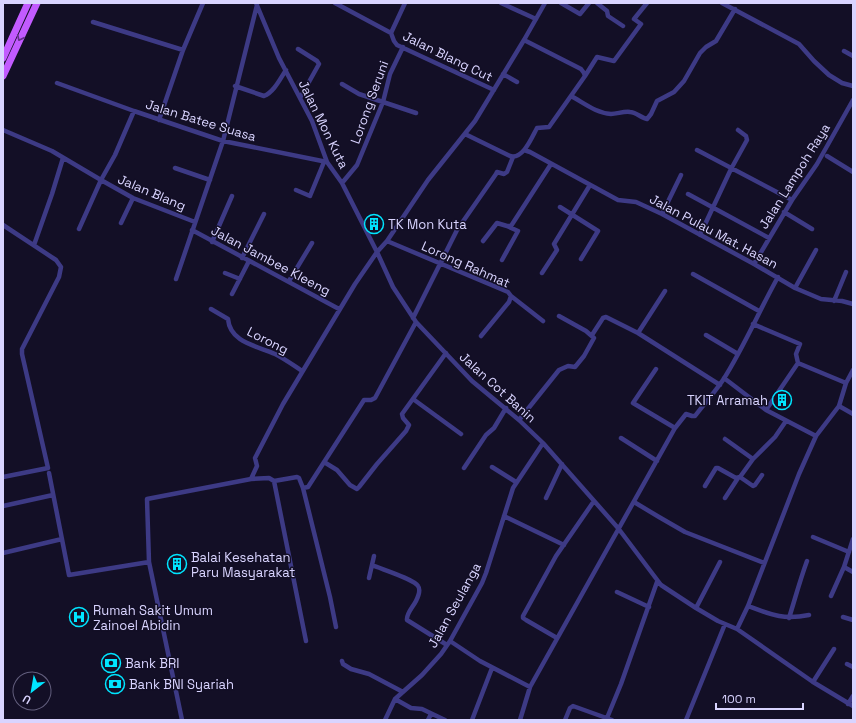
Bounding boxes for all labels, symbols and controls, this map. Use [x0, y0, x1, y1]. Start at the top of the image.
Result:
street label: Jalan Blang Cut [400, 27, 496, 86]
one-way arrow [17, 34, 25, 42]
street label: Lorong Seruni [347, 58, 392, 146]
street label: Jalan Mon Kuta [295, 77, 353, 172]
street label: Jalan Batee Suasa [144, 96, 259, 146]
street label: Jalan Lampoh Raya [755, 120, 834, 232]
street label: Jalan Blang [115, 170, 188, 214]
street label: Jalan Pulau Mat. Hasan [647, 190, 781, 273]
building icon: TK Mon Kuta [363, 213, 385, 235]
place label: TK Mon Kuta [388, 216, 467, 233]
street label: Jalan Jambee Kleeng [208, 222, 333, 299]
street label: Lorong Rahmat [419, 237, 513, 292]
street label: Lorong [244, 323, 291, 358]
street label: Jalan Cot Banin [456, 348, 540, 426]
building icon: TKIT Arramah [771, 389, 793, 411]
place label: TKIT Arramah [687, 392, 768, 409]
place label: Balai Kesehatan Paru Masyarakat [191, 549, 295, 581]
building icon: Balai Kesehatan Paru Masyarakat [166, 553, 188, 575]
street label: Jalan Seulanga [424, 559, 485, 651]
place label: Rumah Sakit Umum Zainoel Abidin [93, 602, 213, 634]
hospital icon: Rumah Sakit Umum Zainoel Abidin [68, 606, 90, 628]
bank icon: Bank BRI [100, 652, 122, 674]
place label: Bank BRI [125, 655, 179, 672]
north arrow [12, 671, 52, 711]
bank icon: Bank BNI Syariah [104, 673, 126, 695]
place label: Bank BNI Syariah [129, 676, 234, 693]
scale bar [716, 685, 803, 711]
text: 100 m [722, 691, 756, 707]
text: U [20, 692, 34, 707]

